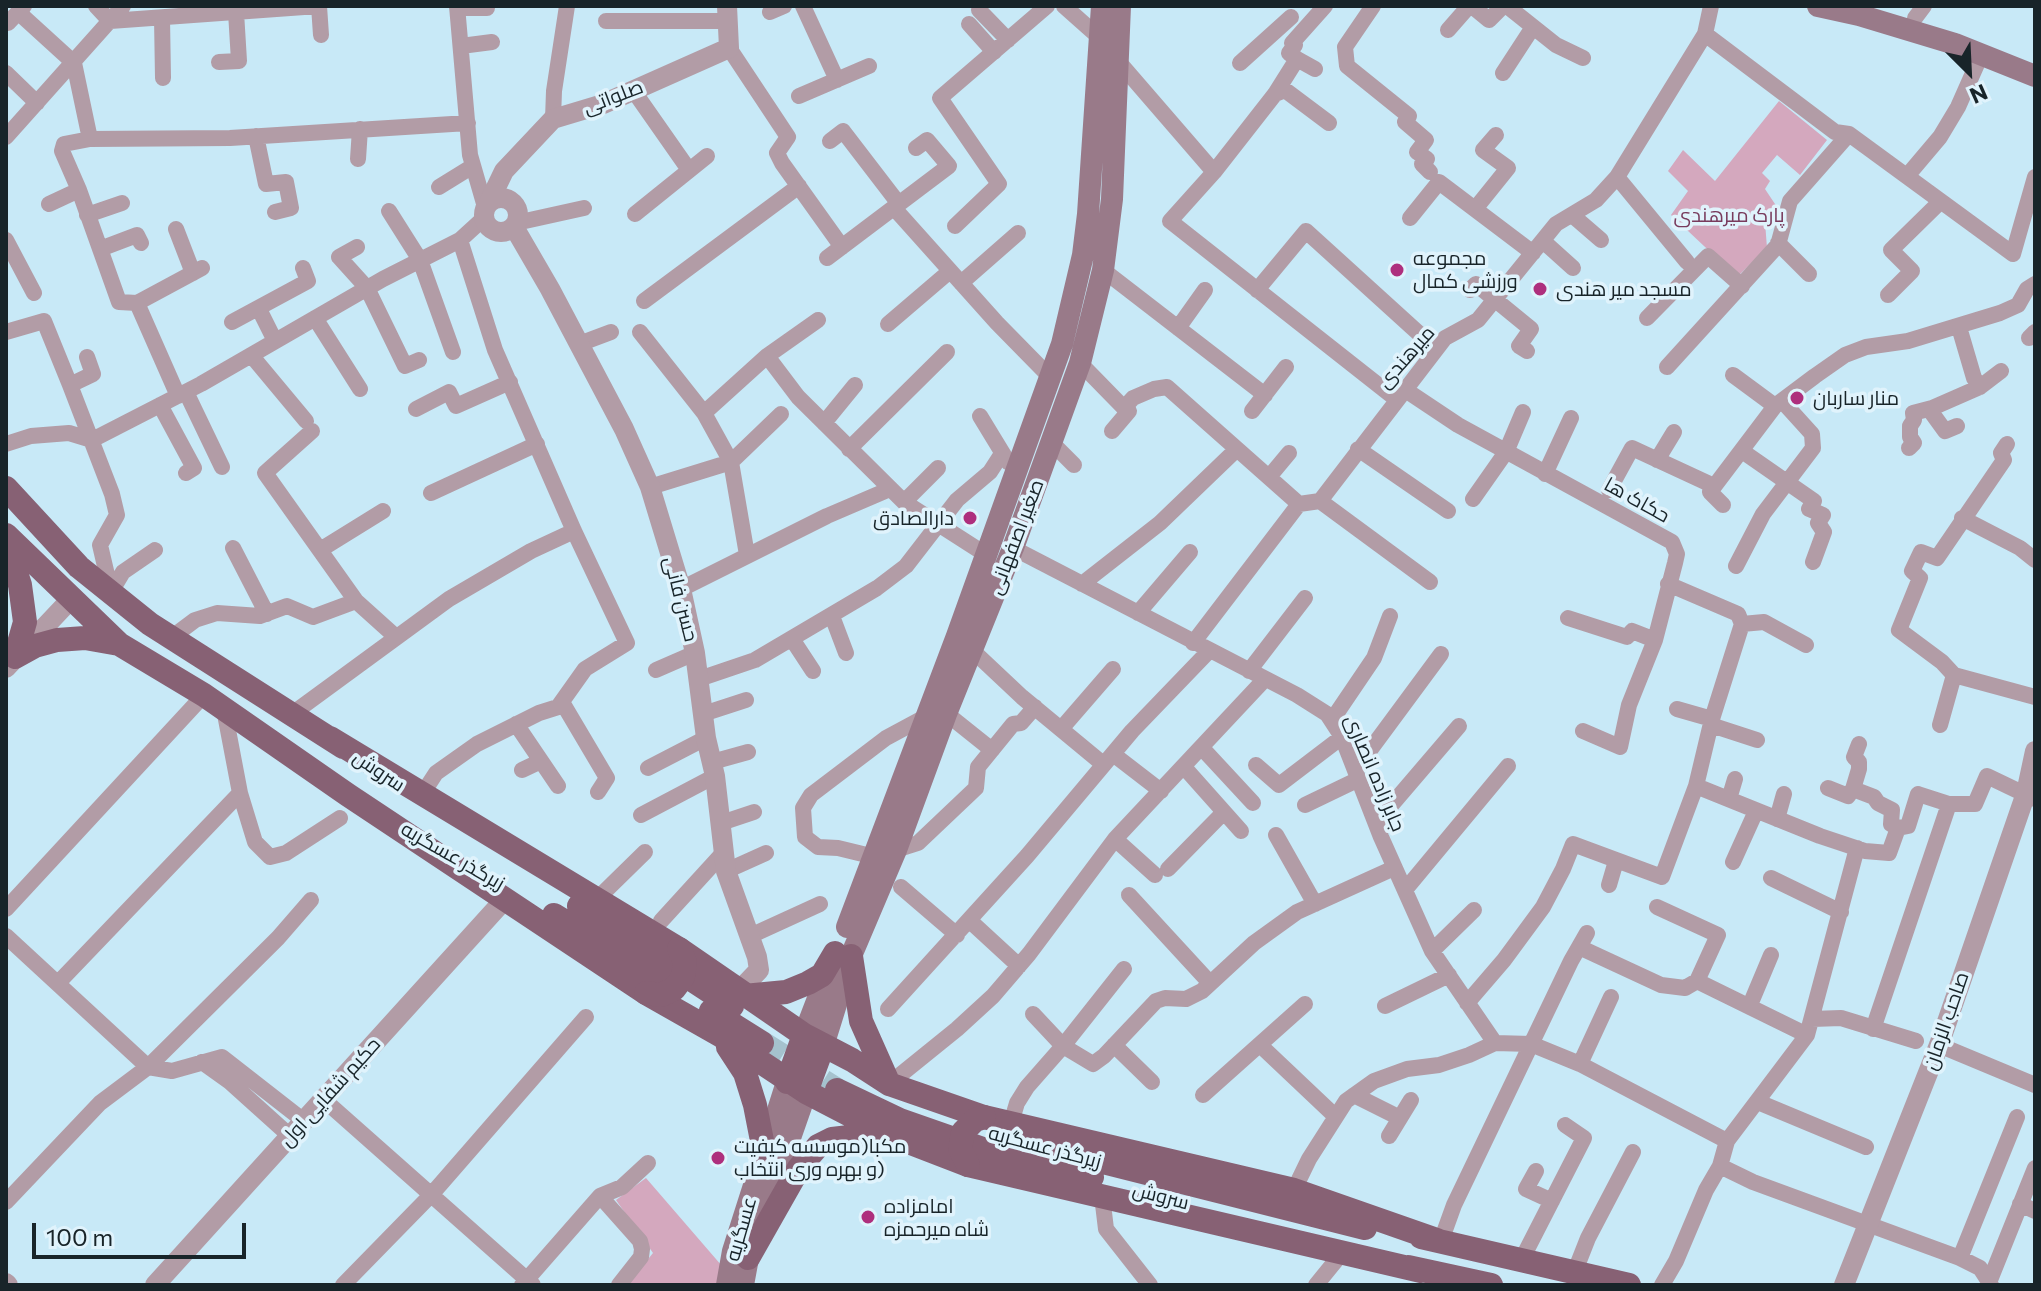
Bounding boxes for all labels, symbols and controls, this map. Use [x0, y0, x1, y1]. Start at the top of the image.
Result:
north arrow [1929, 32, 2009, 112]
street label: صلواتی [580, 75, 646, 119]
text: N [1966, 79, 1992, 110]
park label: پارک میرهندی [1673, 203, 1785, 227]
place label: مجموعه ورزشی کمال [1413, 246, 1518, 293]
marker: مجموعه ورزشی کمال [1388, 261, 1406, 279]
place label: مسجد میر هندی [1556, 277, 1692, 301]
marker: مسجد میر هندی [1531, 280, 1549, 298]
street label: میرهندی [1372, 321, 1440, 393]
place label: منار ساربان [1813, 386, 1899, 410]
marker: منار ساربان [1788, 389, 1806, 407]
street label: حکاک ها [1600, 472, 1674, 528]
street label: صغیر اصفهانی [983, 476, 1049, 598]
place label: دارالصادق [873, 506, 954, 530]
marker: دارالصادق [961, 509, 979, 527]
street label: حسن فانی [659, 554, 703, 644]
street label: جابر زاده انصاری [1340, 711, 1410, 835]
street label: سروش [349, 745, 409, 797]
street label: زیرگذر عسگریه [397, 817, 509, 895]
street label: صاحب الزمان [1918, 969, 1974, 1073]
street label: حکیم شفایی اول [275, 1032, 385, 1152]
street label: زیرگذر عسگریه [986, 1120, 1104, 1174]
place label: مکبا(موسسه کیفیت و بهره وری انتخاب) [734, 1134, 906, 1181]
marker: مکبا(موسسه کیفیت و بهره وری انتخاب) [709, 1149, 727, 1167]
street label: سروش [1130, 1177, 1192, 1215]
street label: عسگریه [720, 1194, 762, 1264]
place label: امامزاده شاه میرحمزه [884, 1194, 989, 1241]
scale bar [36, 1207, 250, 1257]
marker: امامزاده شاه میرحمزه [859, 1208, 877, 1226]
text: 100 m [46, 1222, 113, 1251]

